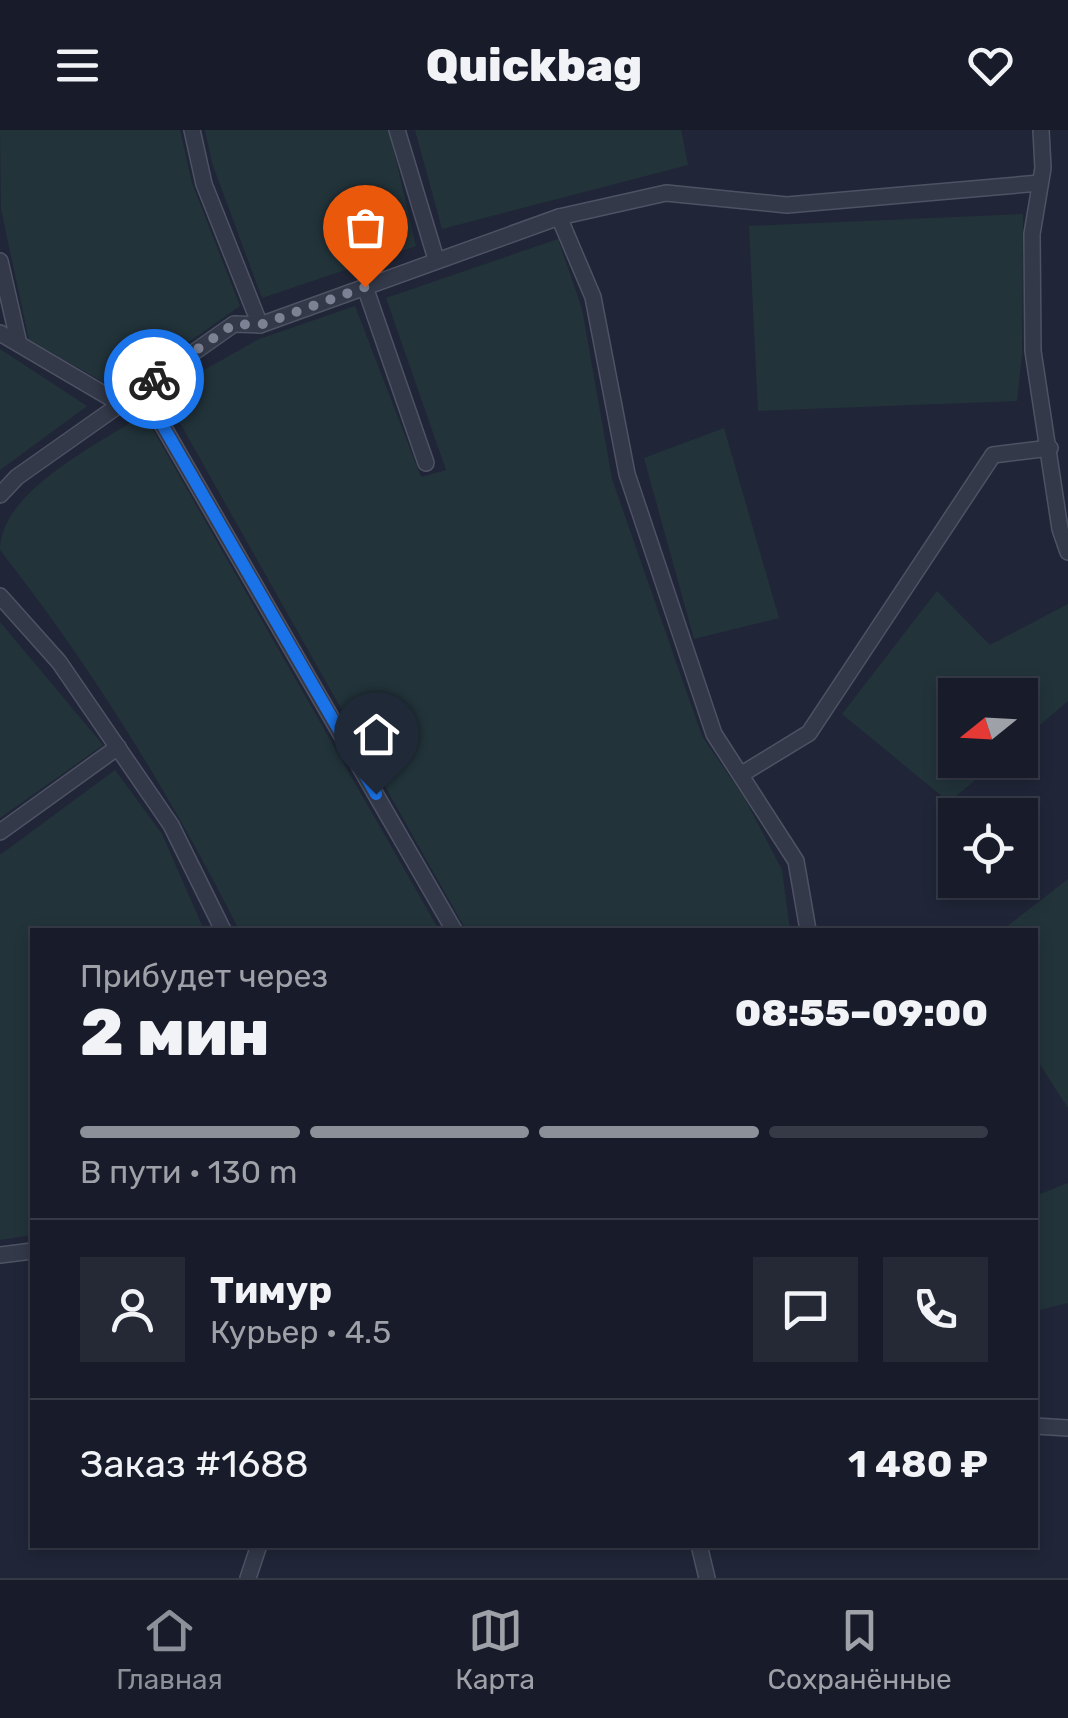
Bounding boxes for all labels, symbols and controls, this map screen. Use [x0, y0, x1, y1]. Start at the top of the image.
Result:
icon: menu [50, 38, 105, 93]
icon: heart [963, 38, 1018, 93]
text: Quickbag [426, 39, 642, 92]
pin [323, 185, 408, 288]
icon: bag [338, 200, 393, 255]
courier [104, 329, 204, 429]
icon: bike [127, 352, 182, 407]
north arrow [938, 678, 1038, 778]
map controls [938, 678, 1038, 898]
pin [334, 692, 419, 795]
icon: home [349, 707, 404, 762]
button: locate [938, 798, 1038, 898]
text: Прибудет через [80, 957, 328, 995]
text: 08:55–09:00 [735, 990, 988, 1036]
text: 2 мин [80, 994, 270, 1071]
text: В пути · 130 m [80, 1153, 297, 1191]
button: person [80, 1257, 185, 1362]
button: chat [753, 1257, 858, 1362]
button: phone [883, 1257, 988, 1362]
text: Тимур [210, 1267, 332, 1313]
text: Курьер · 4.5 [210, 1313, 391, 1351]
text: Заказ #1688 [80, 1441, 309, 1487]
text: 1 480 ₽ [848, 1441, 988, 1487]
tab: Главная [116, 1603, 223, 1696]
tab: Карта [455, 1603, 535, 1696]
tab: Сохранённые [767, 1603, 952, 1696]

